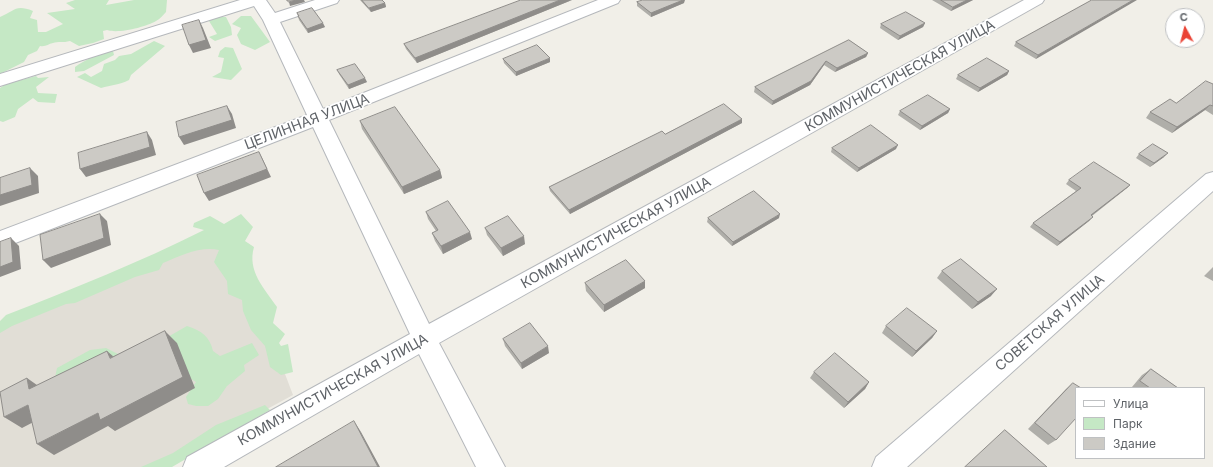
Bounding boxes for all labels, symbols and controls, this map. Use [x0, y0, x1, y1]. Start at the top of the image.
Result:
north arrow [1165, 8, 1205, 48]
text: С [1179, 10, 1189, 25]
street label: КОММУНИСТИЧЕСКАЯ УЛИЦА [802, 17, 998, 135]
street label: ЦЕЛИННАЯ УЛИЦА [242, 90, 372, 154]
street label: КОММУНИСТИЧЕСКАЯ УЛИЦА [518, 174, 714, 292]
street label: СОВЕТСКАЯ УЛИЦА [992, 271, 1108, 375]
street label: КОММУНИСТИЧЕСКАЯ УЛИЦА [235, 331, 431, 449]
legend [1075, 387, 1205, 459]
text: Улица [1113, 396, 1148, 411]
text: Парк [1113, 416, 1143, 431]
text: Здание [1113, 436, 1156, 451]

